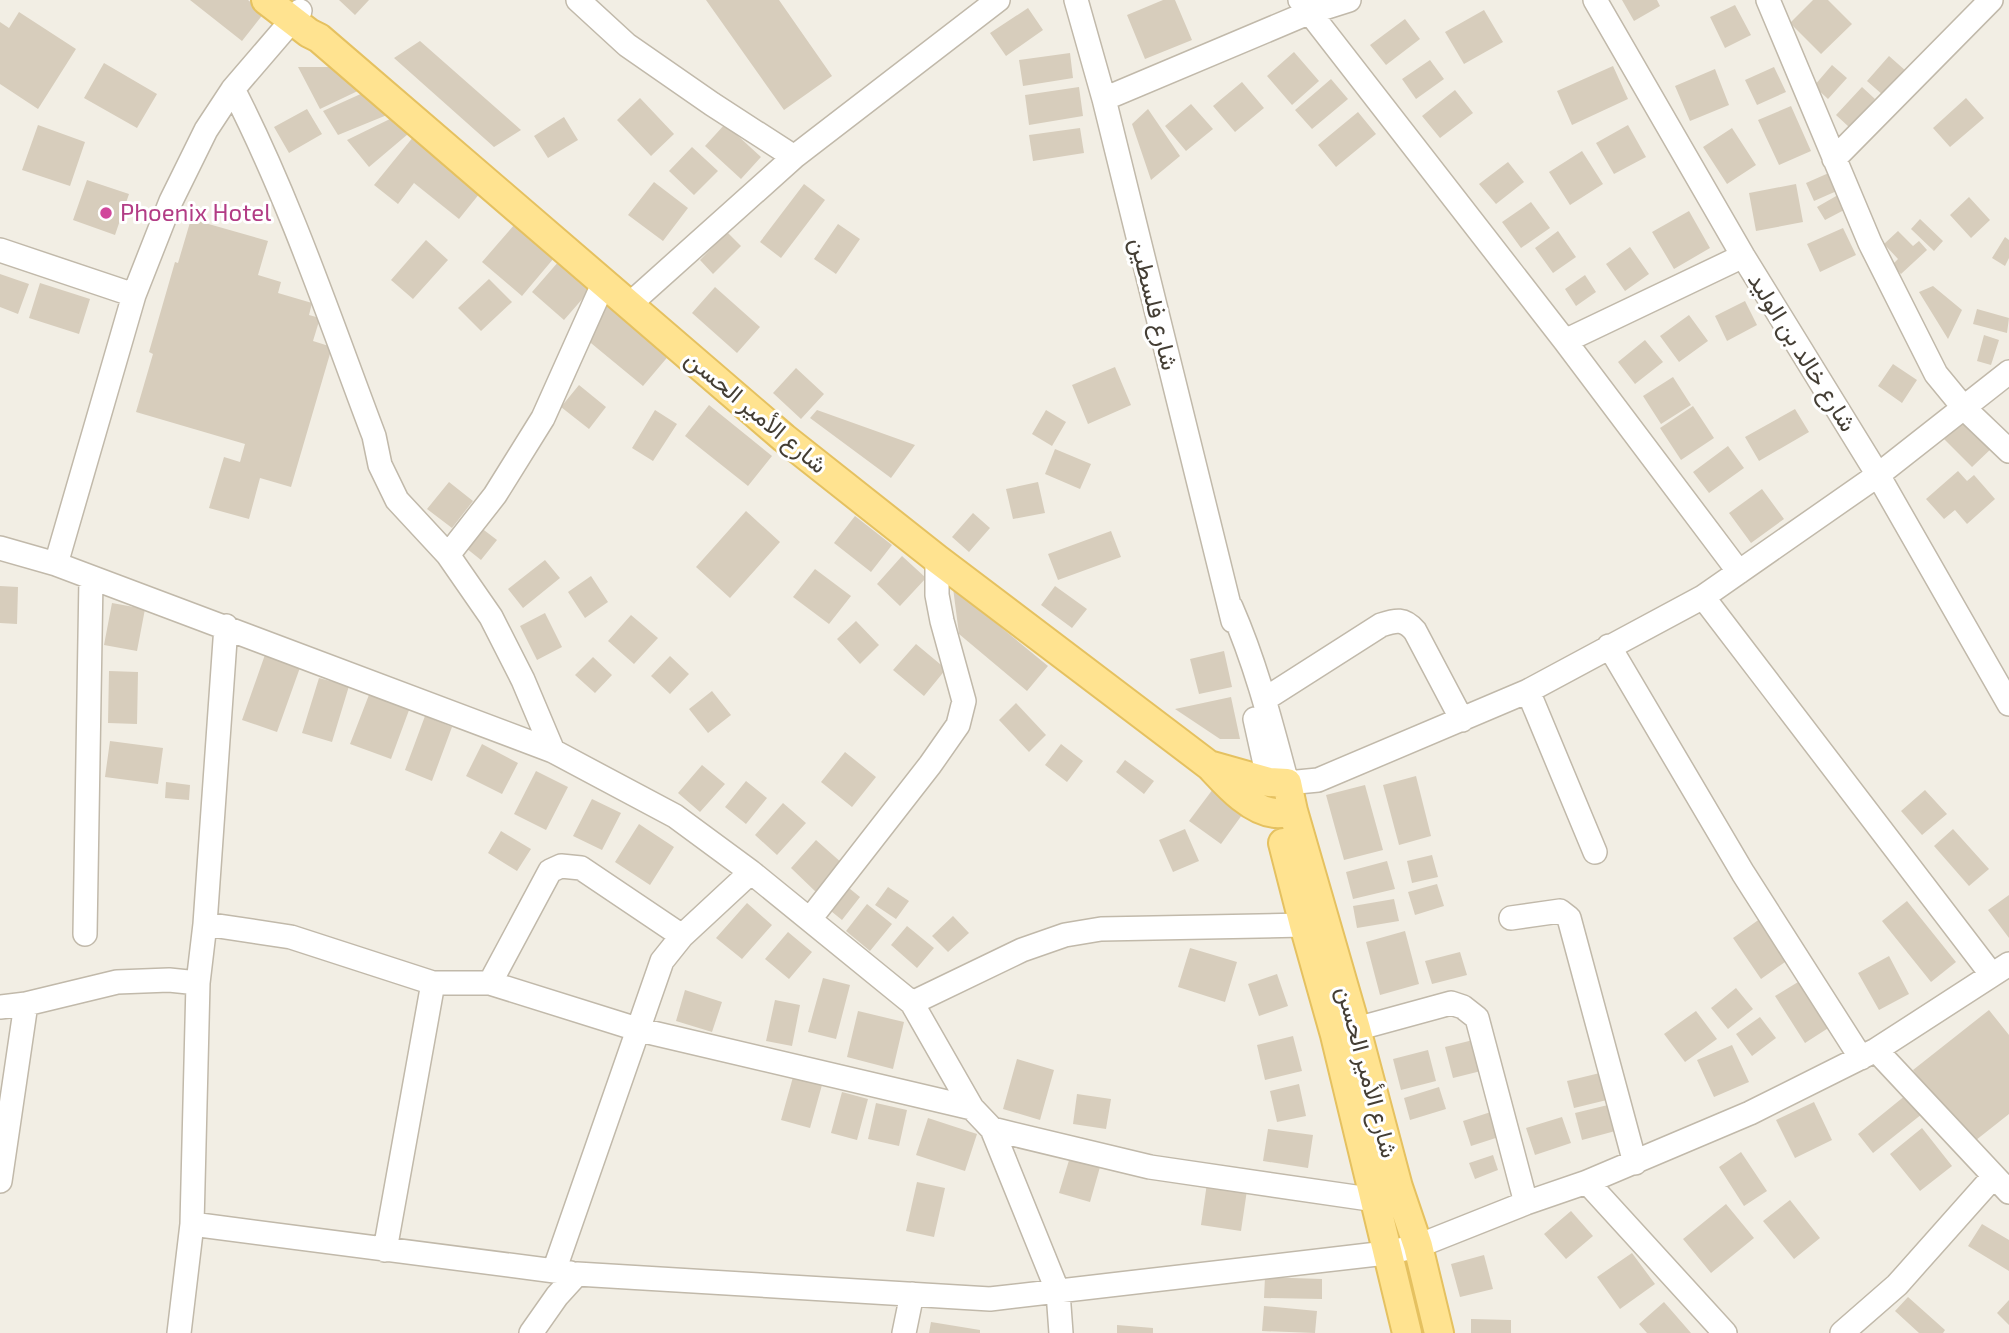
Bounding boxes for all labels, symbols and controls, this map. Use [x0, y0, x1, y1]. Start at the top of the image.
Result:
place label: Phoenix Hotel [120, 197, 271, 226]
marker: Phoenix Hotel [98, 205, 114, 221]
street label: شارع فلسطين [1122, 234, 1186, 374]
street label: شارع خالد بن الوليد [1740, 266, 1864, 438]
street label: شارع الأمير الحسن [678, 343, 834, 481]
street label: شارع الأمير الحسن [1329, 983, 1405, 1161]

